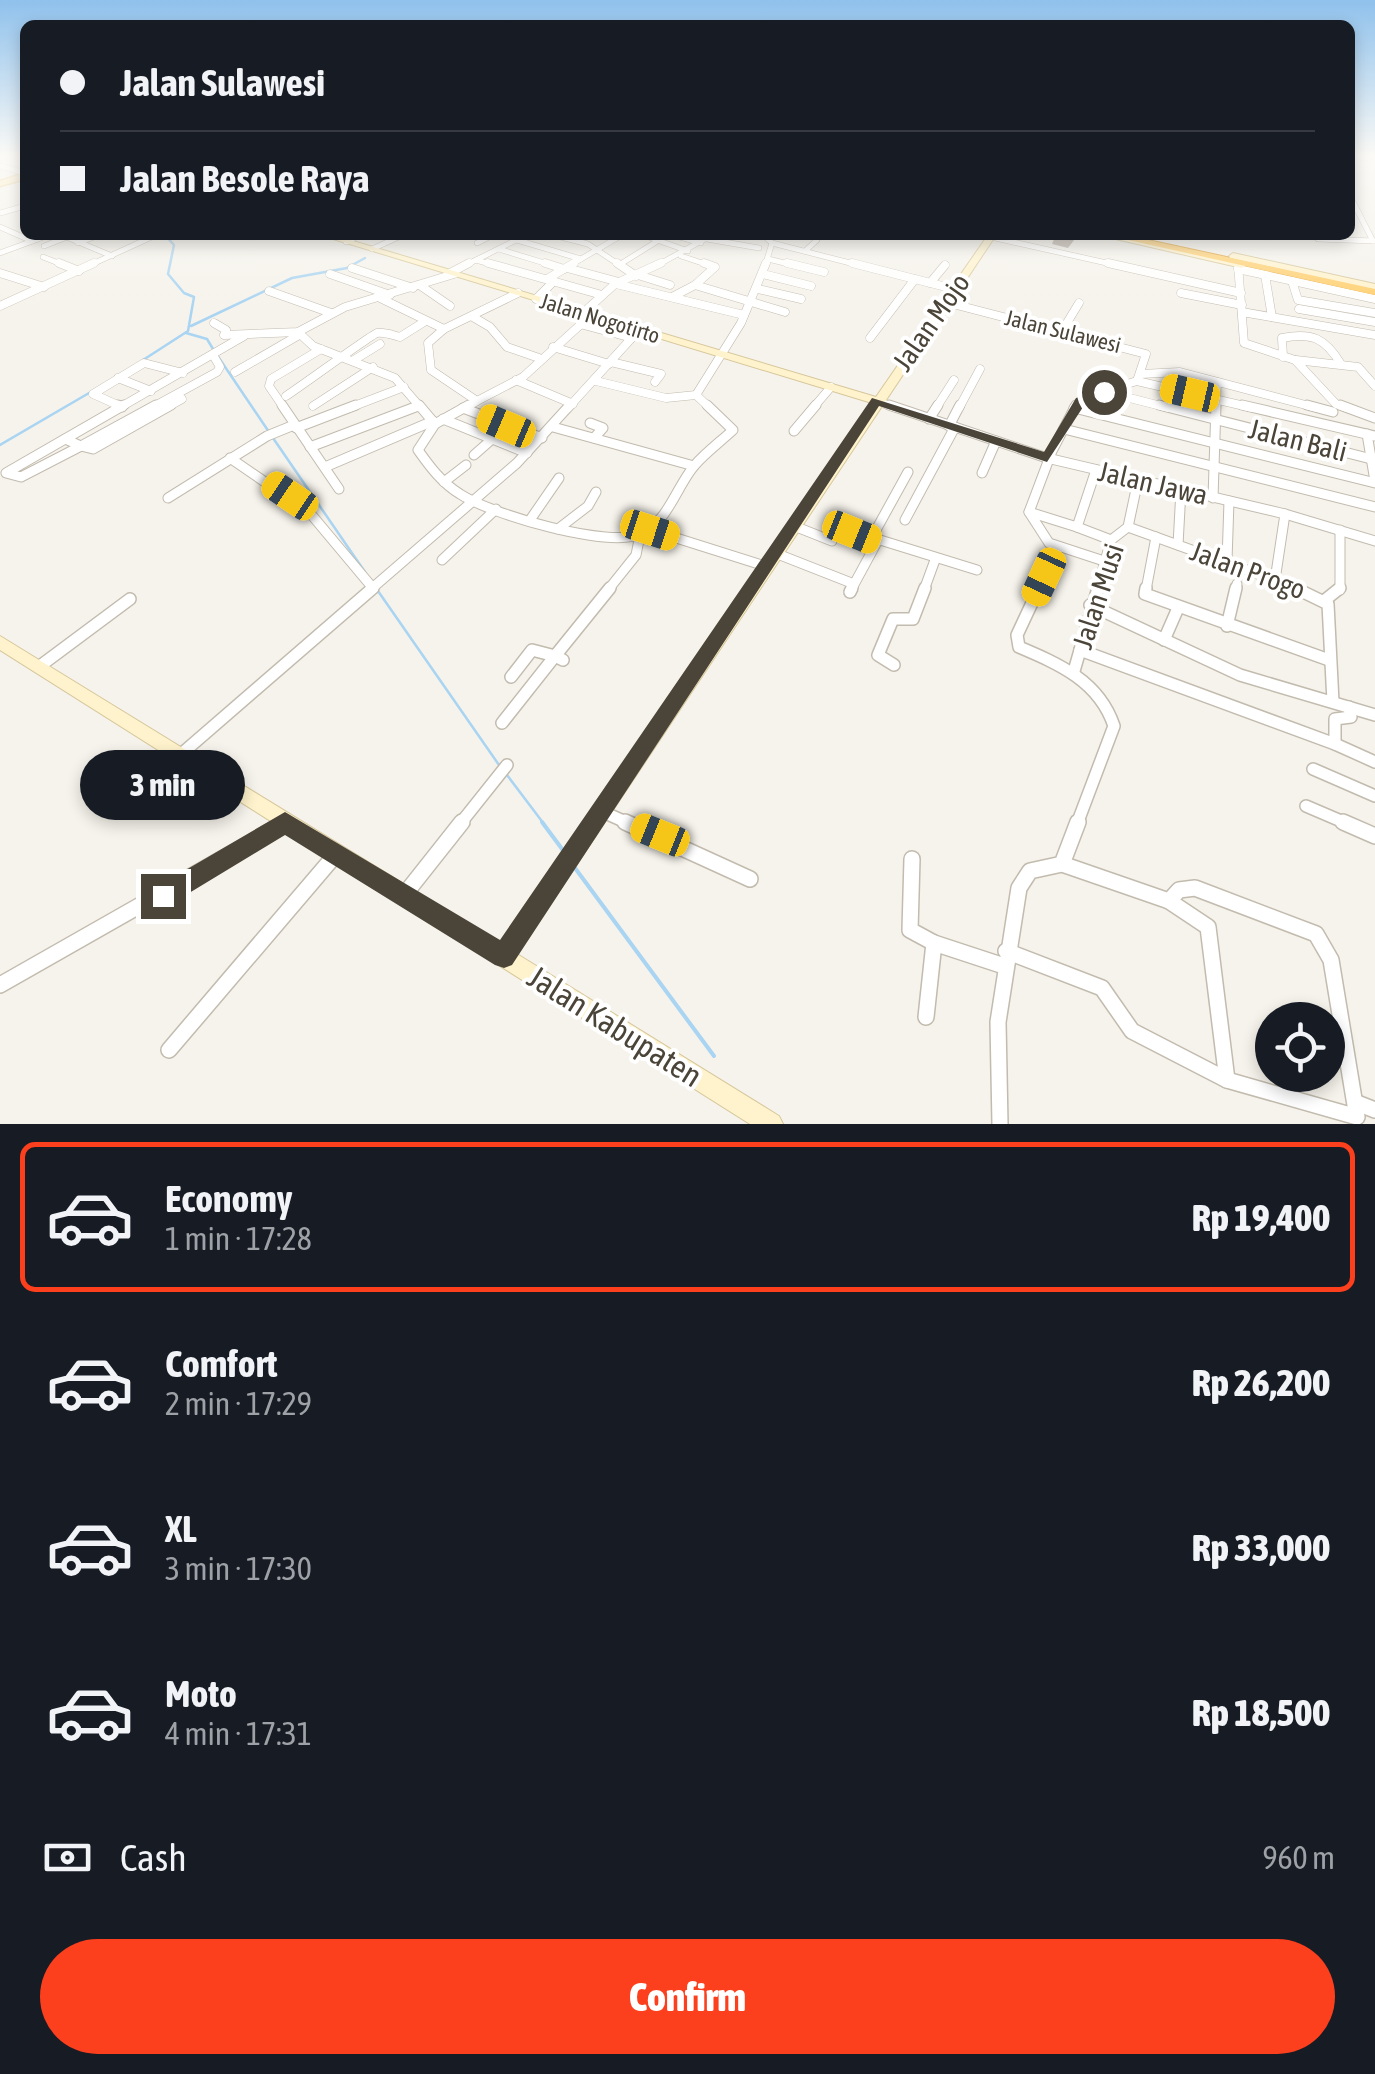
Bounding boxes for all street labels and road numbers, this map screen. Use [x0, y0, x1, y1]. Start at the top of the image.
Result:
street label: Jalan Mojo [886, 267, 976, 377]
street label: Jalan Nogotirto [537, 287, 663, 349]
street label: Jalan Sulawesi [1002, 304, 1124, 358]
street label: Jalan Bali [1246, 412, 1350, 468]
street label: Jalan Jawa [1095, 455, 1211, 511]
street label: Jalan Progo [1186, 535, 1310, 605]
street label: Jalan Musi [1066, 539, 1130, 653]
street label: Jalan Kabupaten [521, 958, 709, 1094]

